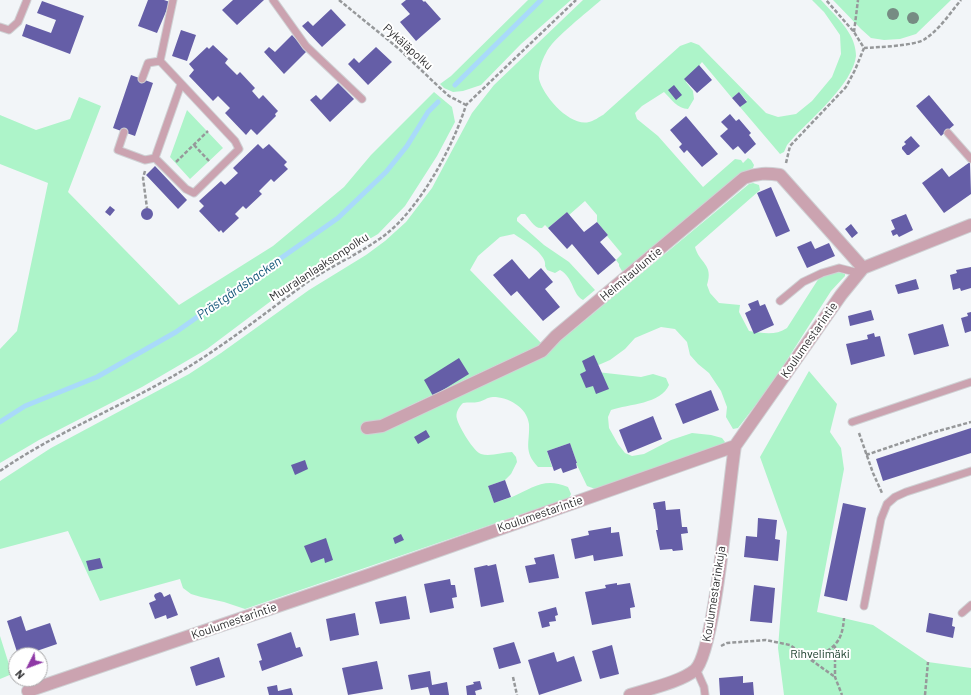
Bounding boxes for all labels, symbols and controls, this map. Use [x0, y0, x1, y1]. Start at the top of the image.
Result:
street label: Pykäläpolku [380, 21, 436, 73]
street label: Muuralanlaaksonpolku [267, 230, 371, 304]
street label: Helmitauluntie [597, 244, 665, 304]
water label: Prästgårdsbacken [194, 253, 284, 323]
street label: Koulumestarintie [777, 299, 841, 381]
street label: Koulumestarintie [495, 493, 585, 535]
street label: Koulumestarinkuja [699, 545, 729, 643]
street label: Koulumestarintie [189, 600, 279, 642]
north arrow [8, 647, 48, 687]
park label: Rihvelimäki [790, 647, 850, 661]
text: N [12, 668, 27, 682]

